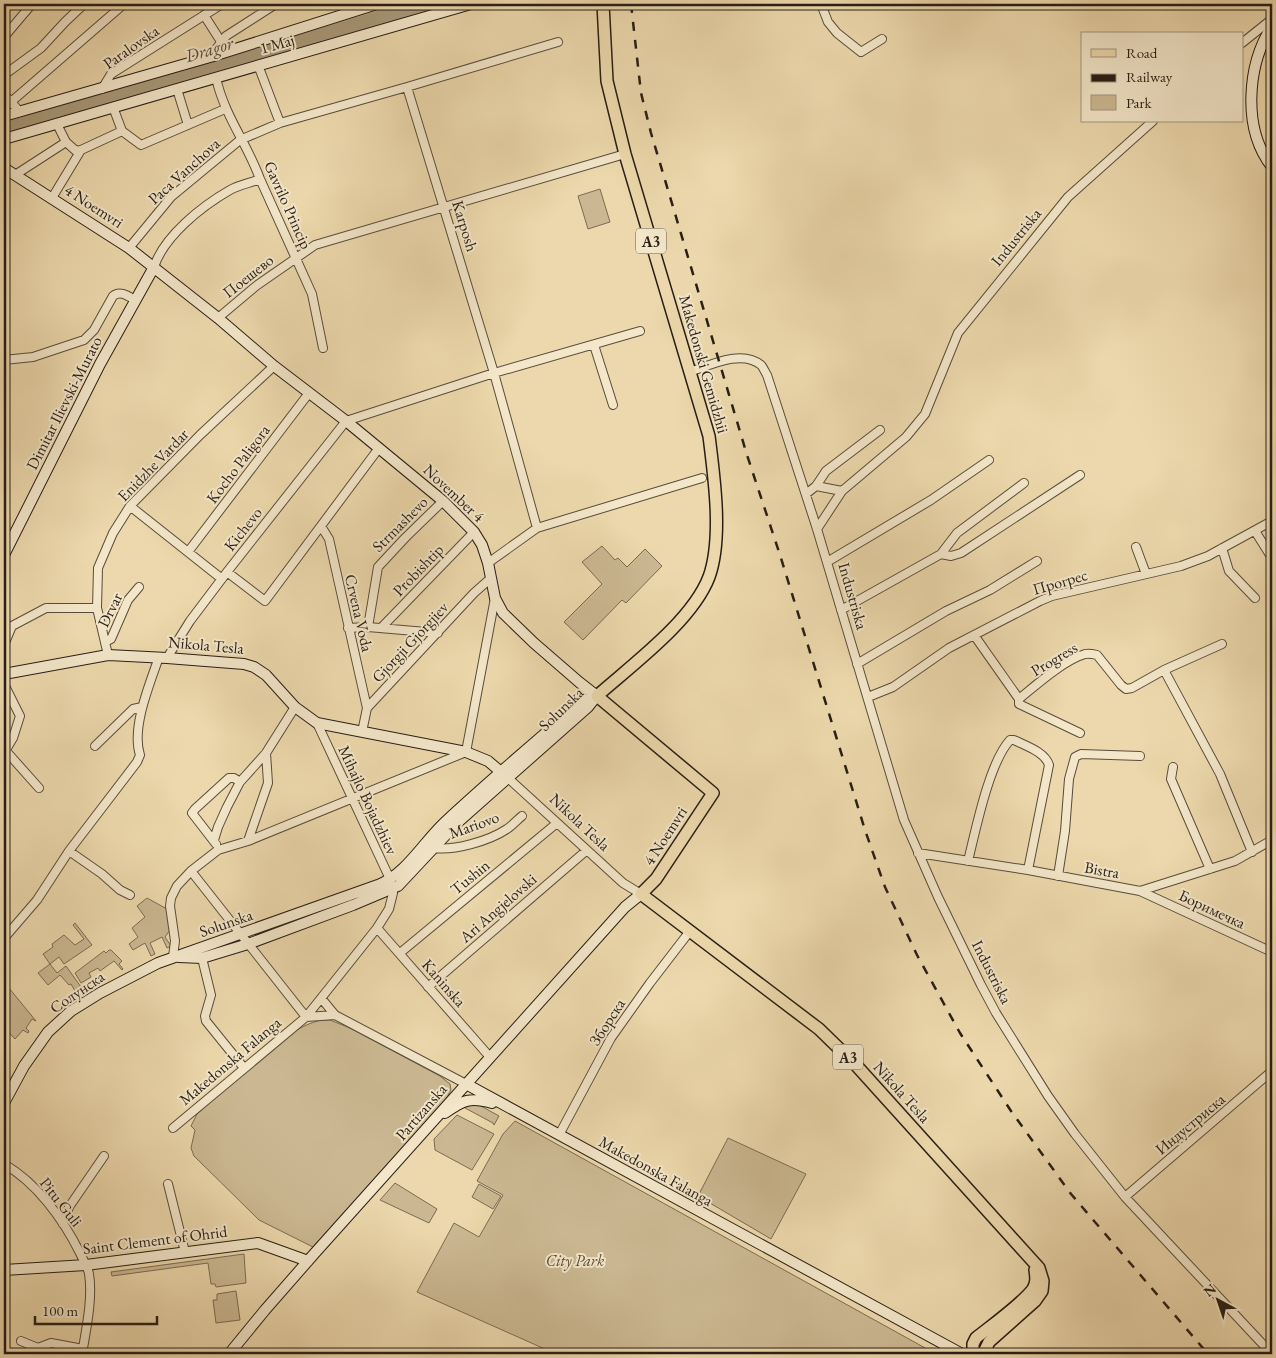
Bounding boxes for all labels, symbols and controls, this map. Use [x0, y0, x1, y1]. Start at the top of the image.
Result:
street label: Paralovska [99, 20, 164, 74]
street label: 1 Maj [257, 29, 297, 59]
water label: Dragor [181, 30, 238, 68]
legend [1081, 32, 1244, 122]
text: Road [1126, 43, 1158, 62]
text: Railway [1126, 67, 1173, 86]
text: Park [1126, 93, 1153, 112]
street label: Paca Vanchova [144, 133, 225, 209]
street label: Gavrilo Princip [259, 158, 317, 252]
street label: 4 Noemvri [61, 179, 127, 233]
street label: Karposh [447, 198, 483, 254]
street label: Industriska [986, 203, 1046, 270]
road number: A3 [636, 228, 666, 254]
street label: Поешево [218, 249, 278, 303]
street label: Makedonski Gemidzhii [674, 292, 734, 436]
street label: Dimitar Ilievski-Murato [21, 333, 107, 473]
street label: Kocho Paligora [201, 420, 275, 508]
street label: Enidzhe Vardar [113, 423, 194, 506]
street label: November 4 [419, 459, 489, 527]
street label: Strmashevo [368, 491, 433, 556]
street label: Kichevo [219, 503, 267, 555]
street label: Probishtip [388, 539, 448, 601]
street label: Industriska [833, 560, 873, 633]
street label: Прогрес [1030, 564, 1090, 600]
street label: Crvena Voda [340, 572, 378, 655]
street label: Drvar [93, 589, 128, 631]
street label: Gjorgji Gjorgjiev [367, 596, 454, 687]
street label: Nikola Tesla [167, 631, 245, 659]
street label: Progress [1027, 637, 1081, 681]
street label: Solunska [534, 682, 588, 736]
street label: Mihajlo Bojadzhiev [333, 742, 403, 859]
street label: Nikola Tesla [545, 788, 615, 856]
street label: 4 Noemvri [638, 803, 692, 869]
street label: Mariovo [446, 806, 502, 844]
street label: Tushin [446, 854, 494, 899]
street label: Bistra [1083, 857, 1122, 884]
street label: Ari Angjelovski [454, 869, 541, 948]
street label: Боримечка [1175, 884, 1249, 934]
street label: Solunska [197, 904, 256, 942]
street label: Industriska [967, 937, 1017, 1008]
street label: Kaninska [417, 955, 471, 1012]
street label: Солунска [45, 966, 109, 1018]
street label: Зборска [584, 994, 630, 1050]
street label: Makedonska Falanga [175, 1012, 286, 1110]
road number: A3 [833, 1044, 863, 1070]
street label: Nikola Tesla [869, 1057, 936, 1128]
street label: Partizanska [391, 1079, 452, 1145]
street label: Индустриска [1151, 1088, 1230, 1159]
street label: Makedonska Falanga [595, 1131, 717, 1211]
street label: Pitu Guli [35, 1173, 87, 1231]
street label: Saint Clement of Ohrid [82, 1221, 229, 1259]
park label: City Park [546, 1250, 605, 1271]
north arrow [1194, 1276, 1244, 1326]
text: N [1200, 1279, 1220, 1301]
scale bar [35, 1293, 158, 1325]
text: 100 m [42, 1301, 79, 1320]

